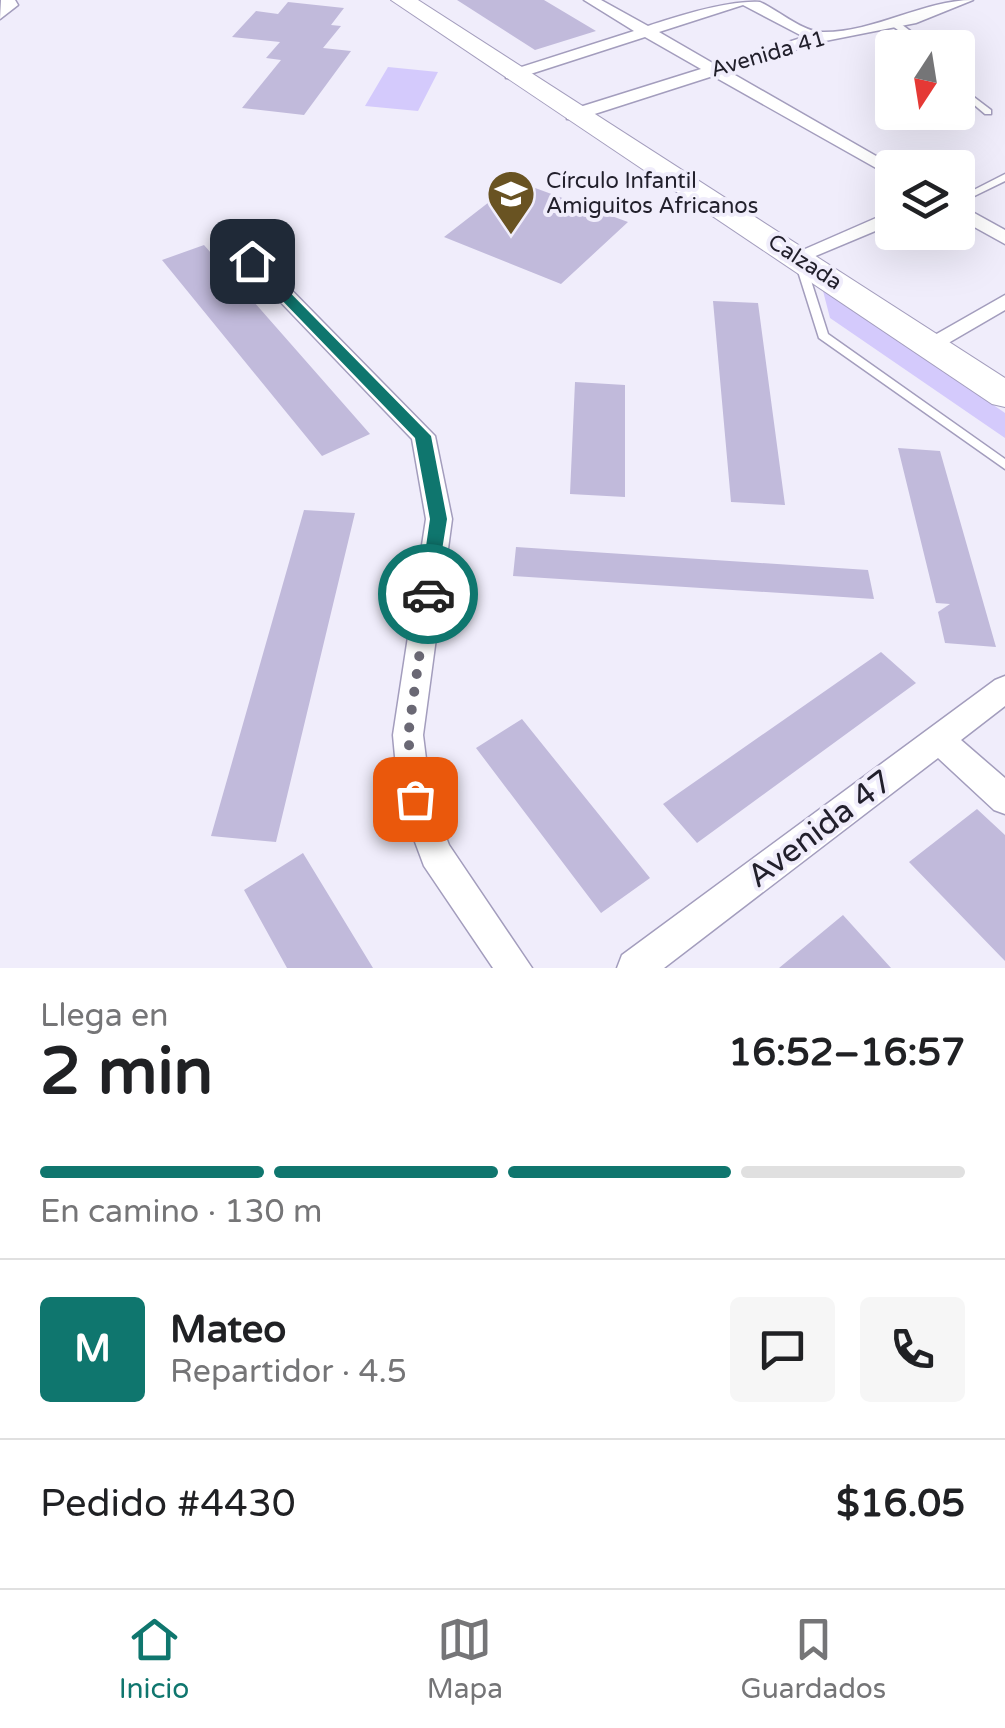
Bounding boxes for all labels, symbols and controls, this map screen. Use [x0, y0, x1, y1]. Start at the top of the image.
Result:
street label: Avenida 41 [708, 25, 828, 83]
north arrow [875, 30, 975, 130]
map controls [875, 30, 975, 250]
button: layers [875, 150, 975, 250]
school or university icon: Círculo Infantil Amiguitos Africanos [485, 168, 537, 236]
place label: Círculo Infantil Amiguitos Africanos [546, 168, 758, 219]
pin [210, 219, 295, 304]
street label: Calzada [763, 229, 847, 295]
icon: home [225, 234, 280, 289]
courier [378, 544, 478, 644]
icon: car [401, 567, 456, 622]
pin [373, 757, 458, 842]
street label: Avenida 47 [740, 762, 900, 896]
icon: bag [388, 772, 443, 827]
text: Llega en [40, 997, 169, 1035]
text: 16:52–16:57 [728, 1030, 965, 1076]
text: 2 min [40, 1033, 213, 1112]
text: En camino · 130 m [40, 1193, 322, 1231]
button: chat [730, 1297, 835, 1402]
button: phone [860, 1297, 965, 1402]
text: Mateo [170, 1307, 286, 1353]
text: M [74, 1326, 111, 1372]
text: Repartidor · 4.5 [170, 1353, 407, 1391]
text: Pedido #4430 [40, 1481, 296, 1527]
text: $16.05 [836, 1481, 965, 1527]
tab: Inicio [119, 1612, 189, 1706]
tab: Mapa [427, 1612, 503, 1706]
tab: Guardados [740, 1612, 886, 1706]

